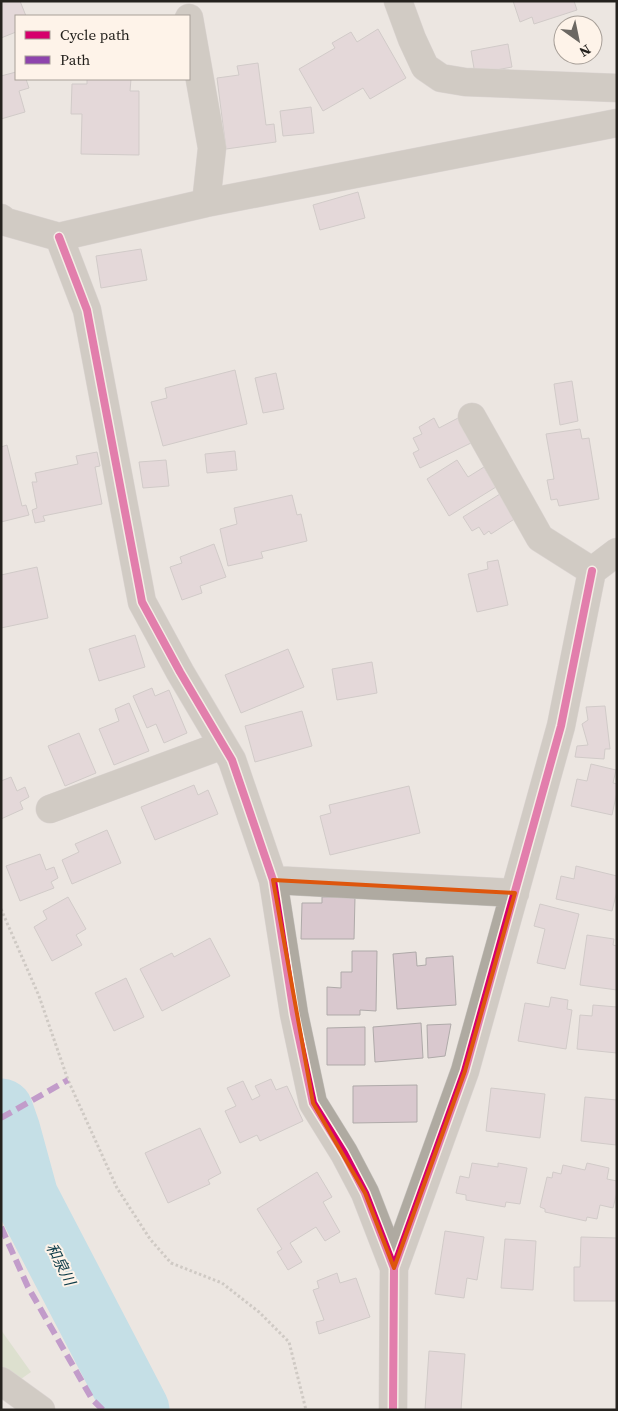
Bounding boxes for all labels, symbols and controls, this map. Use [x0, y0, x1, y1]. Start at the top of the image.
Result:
legend [15, 15, 190, 80]
north arrow [553, 15, 603, 65]
text: Cycle path [60, 24, 130, 45]
text: N [575, 40, 595, 62]
text: Path [60, 49, 90, 70]
water label: 和泉川 [41, 1239, 81, 1291]

